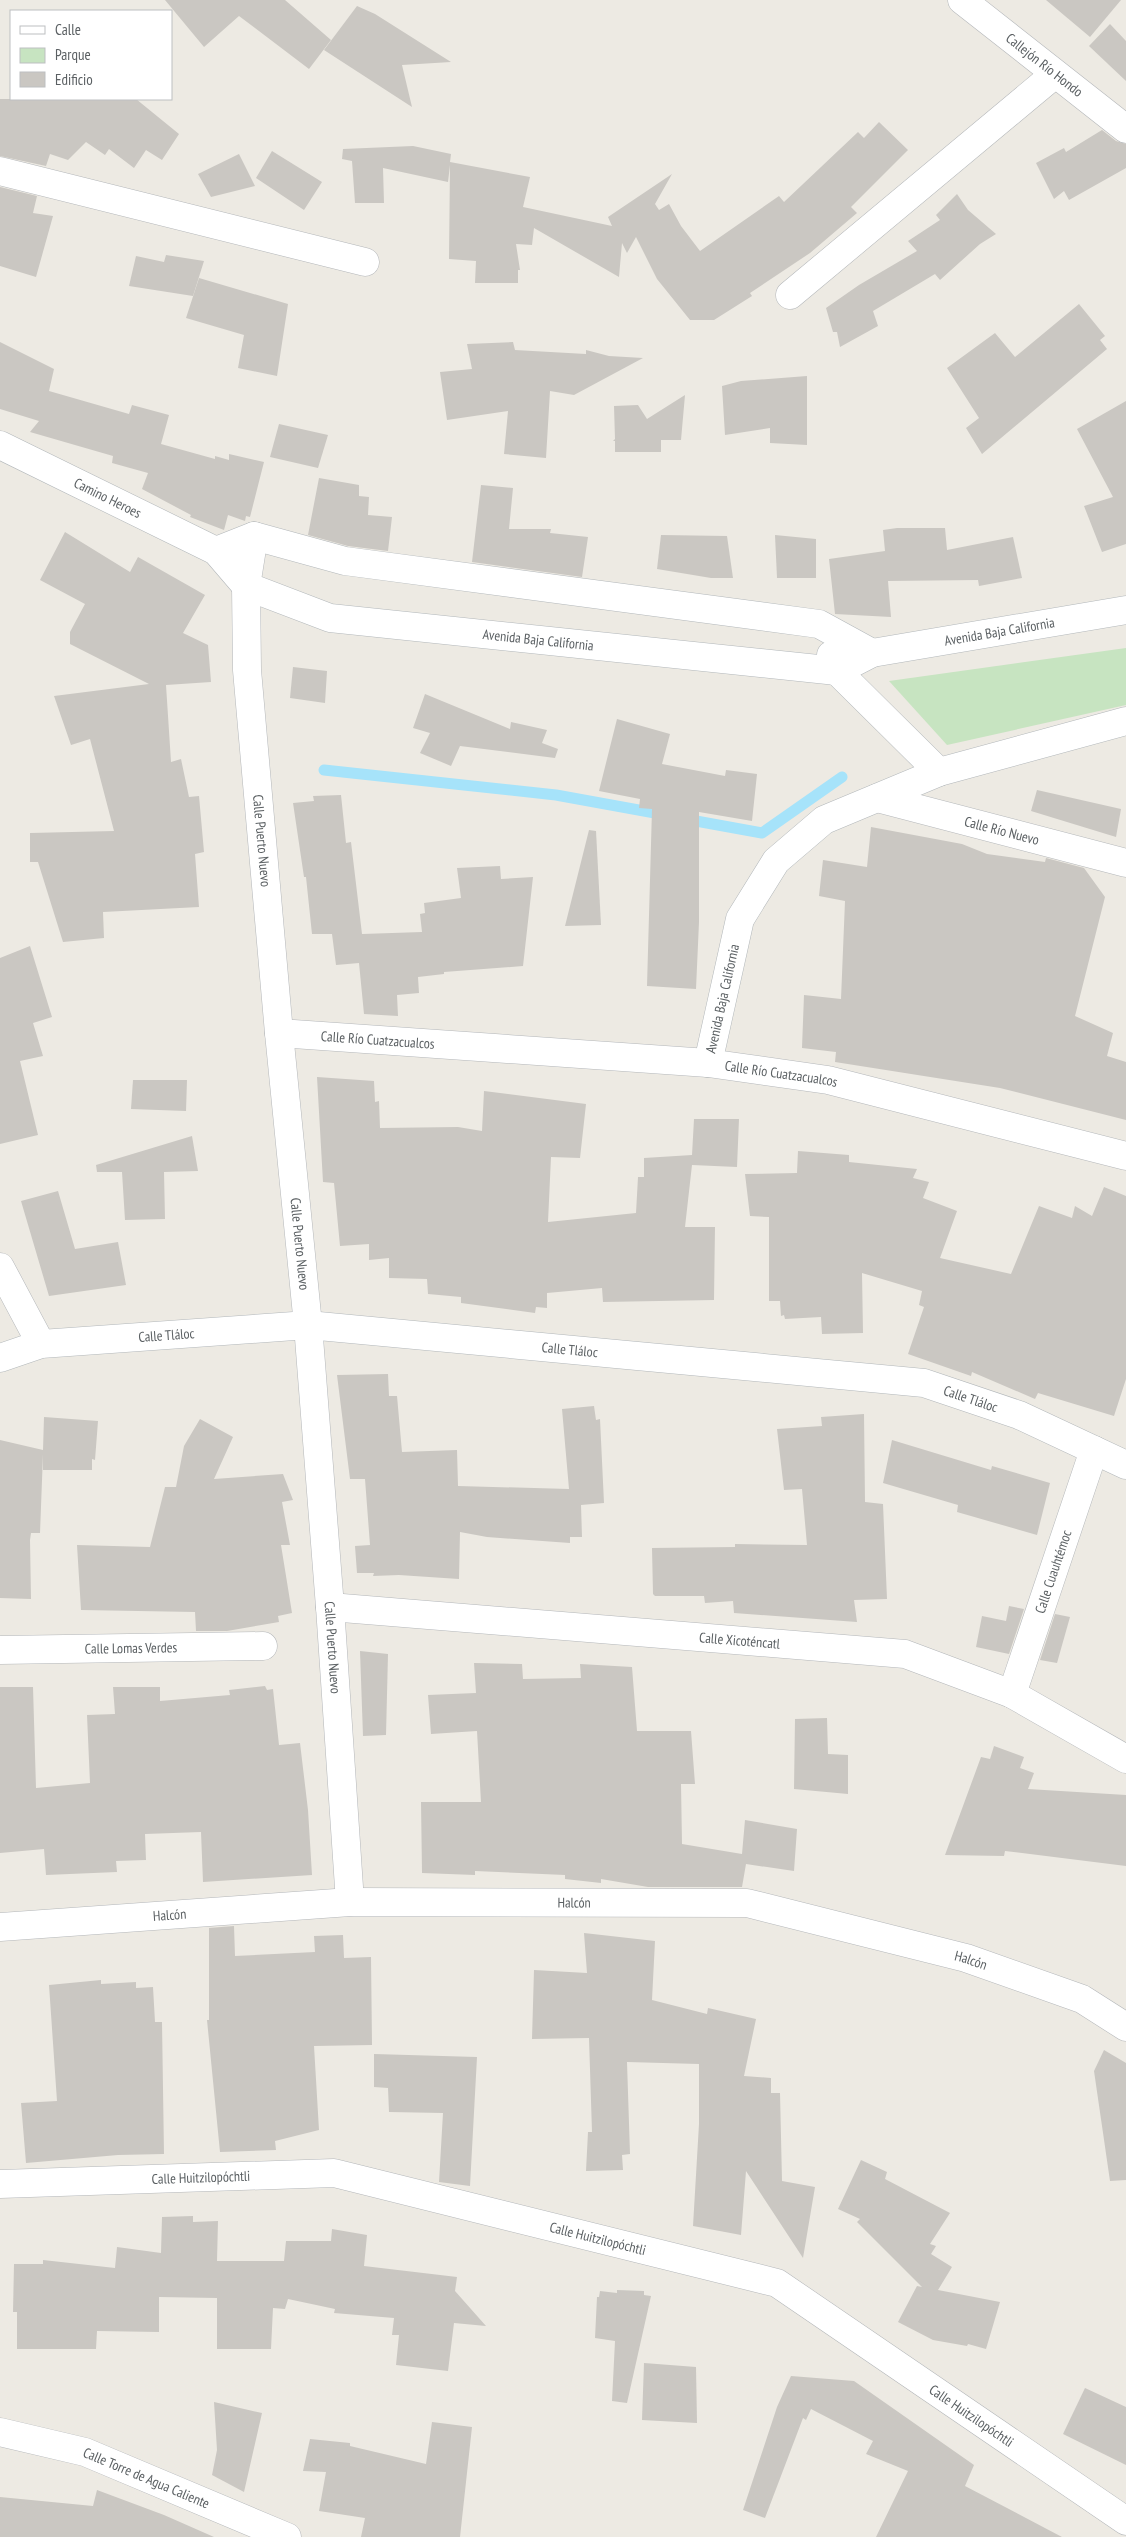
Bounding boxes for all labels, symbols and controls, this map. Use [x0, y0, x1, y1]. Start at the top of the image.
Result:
legend [10, 10, 172, 100]
text: Calle [55, 20, 81, 39]
street label: Callejón Río Hondo [1002, 29, 1087, 101]
text: Parque [55, 45, 91, 64]
text: Edificio [55, 70, 93, 89]
street label: Camino Heroes [71, 474, 145, 522]
street label: Avenida Baja California [943, 613, 1056, 650]
street label: Avenida Baja California [482, 625, 595, 655]
street label: Calle Puerto Nuevo [249, 794, 275, 888]
street label: Calle Río Nuevo [962, 812, 1041, 849]
street label: Avenida Baja California [701, 942, 743, 1055]
street label: Calle Río Cuatzacualcos [320, 1027, 435, 1053]
street label: Calle Río Cuatzacualcos [724, 1056, 840, 1091]
street label: Calle Puerto Nuevo [286, 1197, 313, 1291]
street label: Calle Tláloc [138, 1324, 195, 1346]
street label: Calle Tláloc [541, 1338, 599, 1361]
street label: Calle Tláloc [941, 1381, 1000, 1416]
street label: Calle Cuauhtémoc [1031, 1528, 1075, 1616]
street label: Calle Puerto Nuevo [321, 1601, 345, 1694]
street label: Calle Xicoténcatl [698, 1628, 782, 1653]
street label: Calle Lomas Verdes [85, 1638, 178, 1658]
street label: Halcón [557, 1894, 591, 1912]
street label: Halcón [152, 1905, 187, 1925]
street label: Halcón [953, 1947, 990, 1974]
street label: Calle Huitzilopóchtli [151, 2167, 250, 2188]
street label: Calle Huitzilopóchtli [548, 2218, 648, 2259]
street label: Calle Huitzilopóchtli [926, 2380, 1017, 2451]
street label: Calle Torre de Agua Caliente [81, 2443, 213, 2512]

